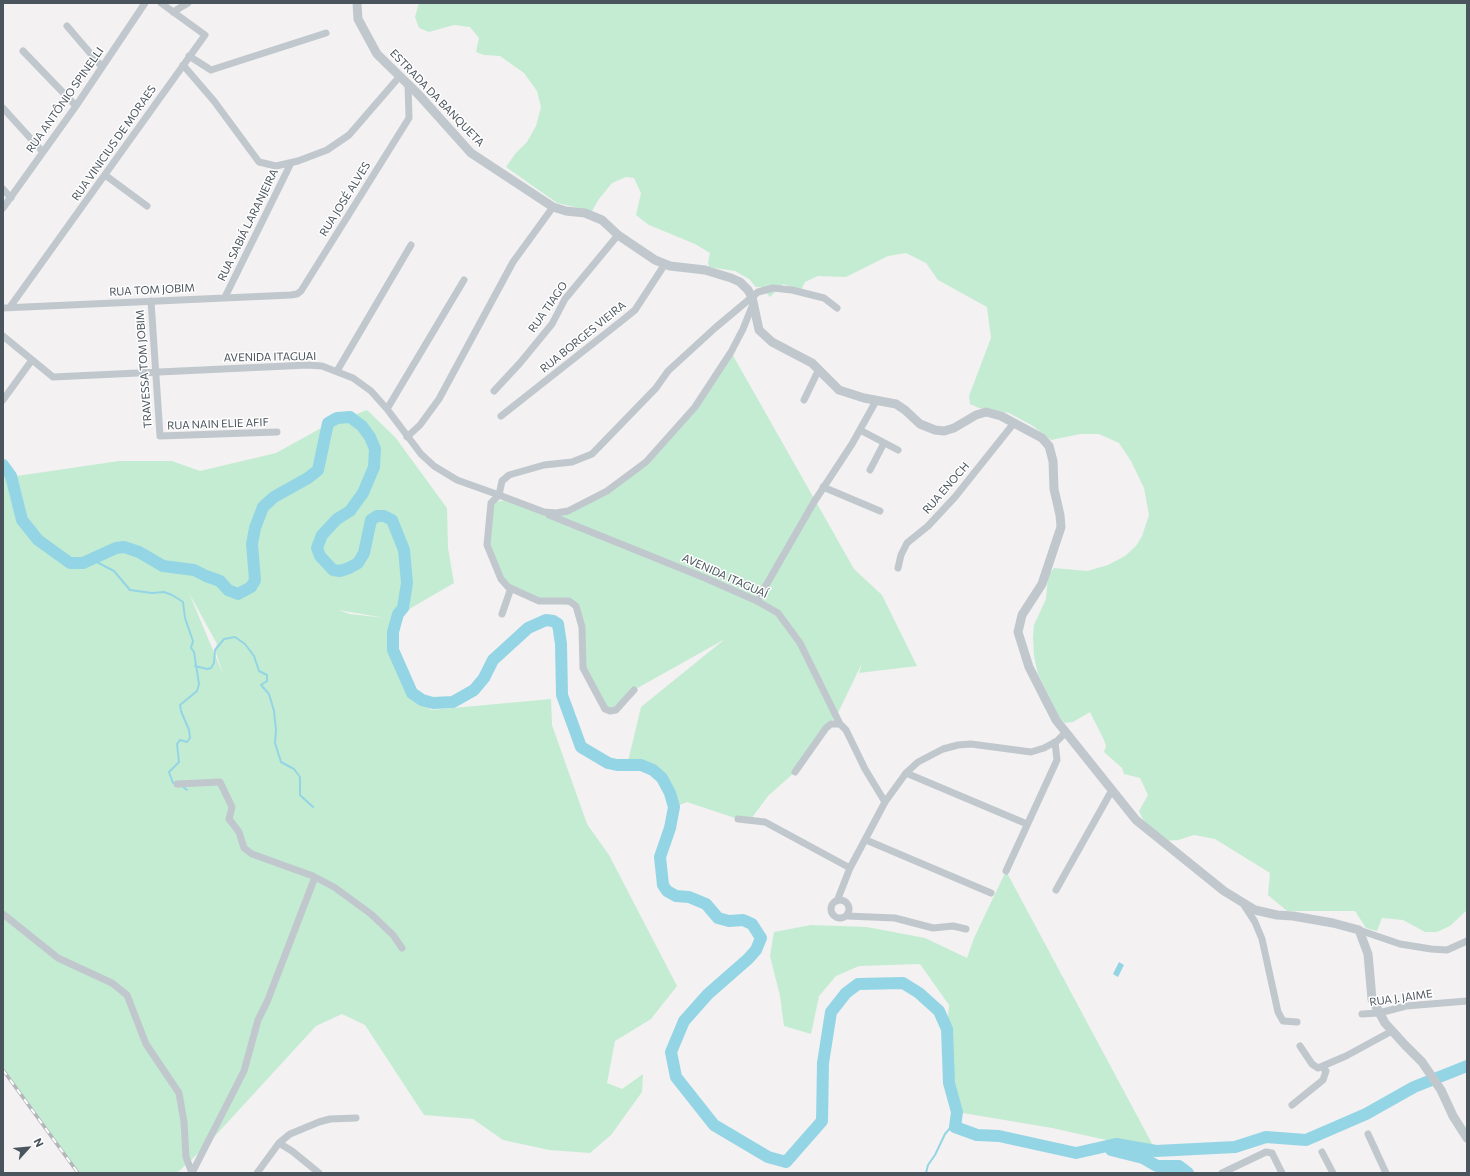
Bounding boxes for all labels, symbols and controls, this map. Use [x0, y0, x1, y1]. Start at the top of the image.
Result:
street label: RUA ANTÔNIO SPINELLI [24, 45, 106, 155]
street label: ESTRADA DA BANQUETA [387, 47, 487, 149]
street label: RUA VINICIUS DE MORAES [69, 83, 159, 203]
street label: RUA JOSÉ ALVES [317, 159, 373, 239]
street label: RUA SABIÁ LARANJEIRA [215, 167, 281, 283]
street label: RUA TIAGO [526, 279, 570, 335]
street label: RUA TOM JOBIM [109, 281, 195, 299]
street label: RUA BORGES VIEIRA [538, 298, 628, 376]
street label: TRAVESSA TOM JOBIM [133, 309, 155, 429]
street label: AVENIDA ITAGUAI [224, 350, 316, 364]
street label: RUA NAIN ELIE AFIF [167, 416, 269, 432]
street label: RUA ENOCH [920, 459, 972, 517]
street label: AVENIDA ITAGUAÍ [680, 551, 770, 601]
street label: RUA J. JAIME [1369, 987, 1433, 1009]
north arrow [8, 1128, 48, 1168]
text: N [31, 1136, 47, 1149]

